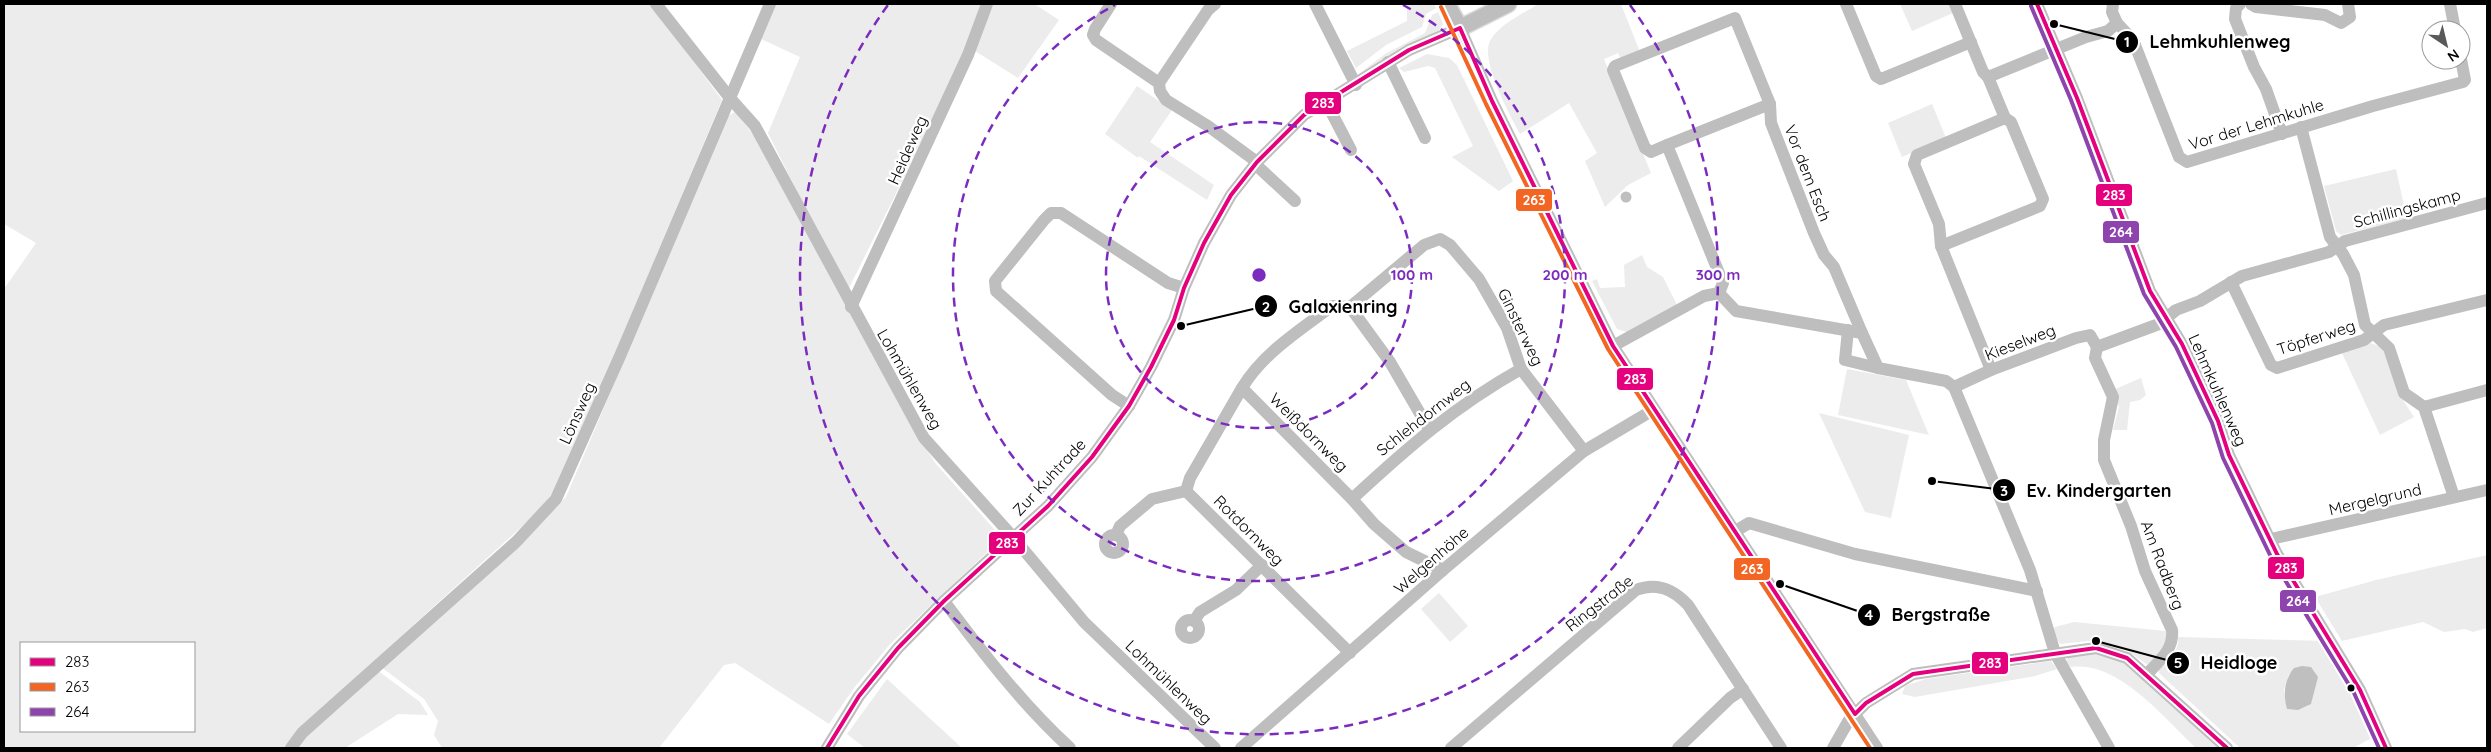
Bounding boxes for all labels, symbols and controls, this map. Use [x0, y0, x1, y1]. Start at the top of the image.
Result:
north arrow [2421, 20, 2471, 70]
callout: Lehmkuhlenweg [2114, 25, 2300, 58]
text: Lehmkuhlenweg [2149, 30, 2291, 53]
text: 1 [2124, 32, 2130, 51]
text: N [2444, 45, 2463, 66]
line badge: 283 [1304, 91, 1342, 115]
text: 283 [1311, 94, 1335, 112]
street label: Vor der Lehmkuhle [2186, 94, 2326, 154]
street label: Heideweg [883, 112, 931, 188]
street label: Vor dem Esch [1780, 122, 1836, 224]
line badge: 283 [2095, 183, 2133, 207]
street label: Schillingskamp [2351, 184, 2463, 232]
text: 283 [2102, 186, 2126, 204]
line badge: 263 [1515, 188, 1553, 212]
text: 263 [1522, 191, 1546, 209]
line badge: 264 [2102, 220, 2140, 244]
text: 264 [2109, 223, 2133, 241]
text: 100 m [1391, 265, 1433, 284]
text: 200 m [1543, 265, 1588, 284]
text: 300 m [1696, 265, 1740, 284]
centre of rings [1250, 266, 1268, 284]
street label: Ginsterweg [1494, 285, 1548, 369]
callout: Galaxienring [1253, 290, 1407, 323]
text: Galaxienring [1289, 295, 1397, 318]
text: 2 [1262, 297, 1270, 316]
street label: Töpferweg [2274, 315, 2358, 359]
street label: Kieselweg [1982, 319, 2058, 365]
street label: Lohmühlenweg [873, 325, 947, 433]
street label: Lehmkuhlenweg [2184, 331, 2252, 449]
line badge: 283 [1616, 367, 1654, 391]
text: 283 [1623, 370, 1647, 388]
street label: Schlehdornweg [1372, 374, 1474, 460]
street label: Lönsweg [554, 379, 600, 447]
street label: Weißdornweg [1265, 388, 1353, 476]
street label: Zur Kuhtrade [1008, 434, 1090, 520]
callout: Ev. Kindergarten [1991, 474, 2181, 507]
text: Ev. Kindergarten [2026, 479, 2172, 502]
street label: Mergelgrund [2327, 479, 2423, 519]
text: 3 [2000, 481, 2008, 500]
street label: Rotdornweg [1210, 491, 1288, 569]
street label: Am Radberg [2137, 517, 2189, 613]
street label: Welgenhöhe [1389, 522, 1473, 598]
line badge: 283 [988, 531, 1026, 555]
text: 283 [995, 534, 1019, 552]
line badge: 283 [2267, 556, 2305, 580]
line badge: 263 [1733, 557, 1771, 581]
text: 283 [2274, 559, 2298, 577]
text: 263 [1740, 560, 1764, 578]
street label: Ringstraße [1561, 570, 1637, 636]
line badge: 264 [2279, 589, 2317, 613]
text: 264 [2286, 592, 2310, 610]
callout: Bergstraße [1857, 598, 2001, 631]
text: Bergstraße [1892, 603, 1990, 626]
text: 4 [1865, 605, 1874, 624]
street label: Lohmühlenweg [1121, 636, 1217, 728]
legend [20, 642, 195, 732]
callout: Heidloge [2165, 647, 2287, 680]
line badge: 283 [1971, 651, 2009, 675]
text: Heidloge [2201, 651, 2277, 674]
text: 283 [65, 652, 89, 671]
text: 5 [2174, 653, 2182, 672]
text: 283 [1978, 654, 2002, 672]
text: 263 [65, 677, 89, 696]
unlabelled marker [2346, 683, 2356, 693]
text: 264 [65, 702, 90, 721]

